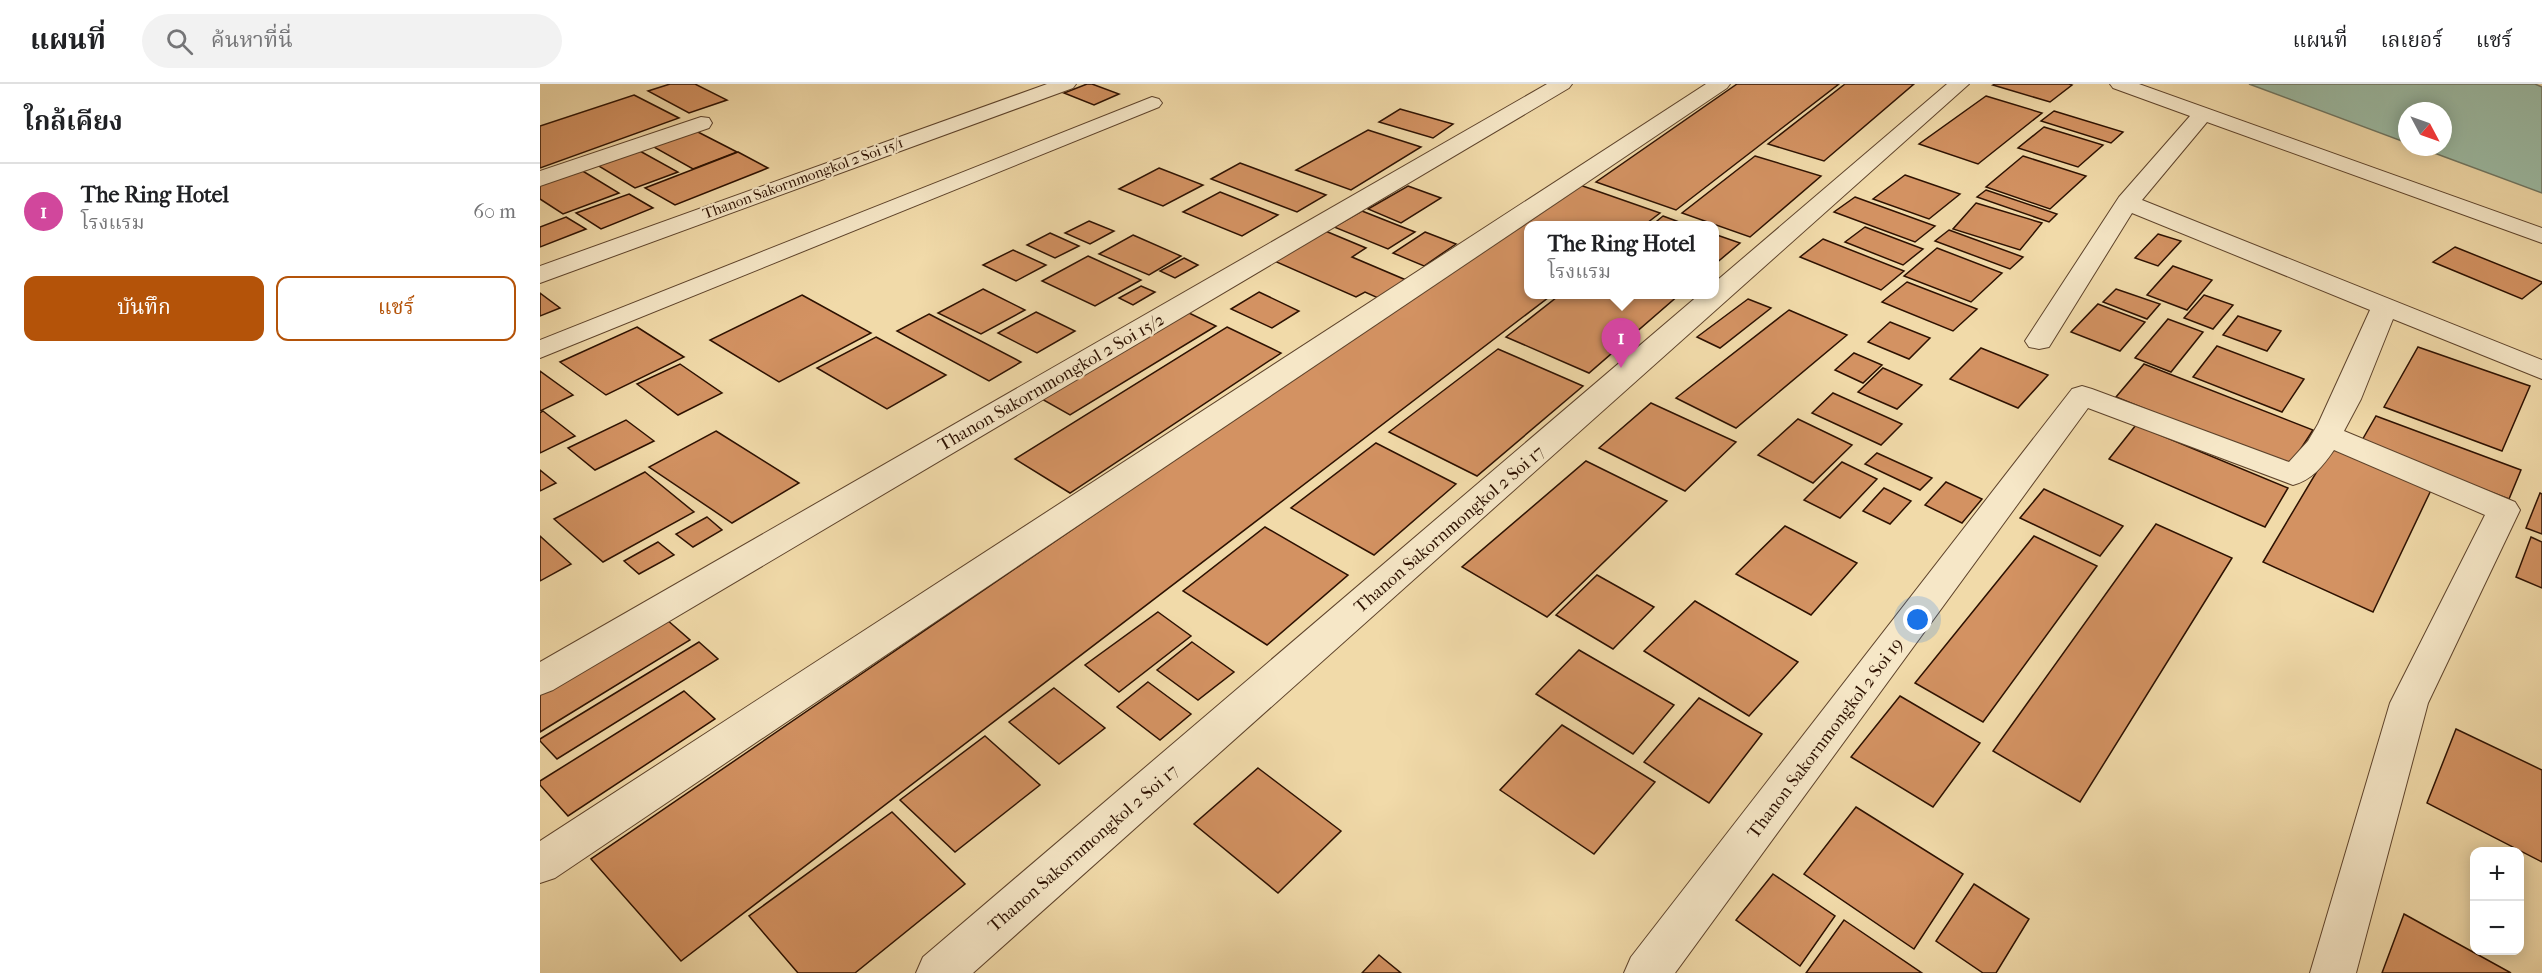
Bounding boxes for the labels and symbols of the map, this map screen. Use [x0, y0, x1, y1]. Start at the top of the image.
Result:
north arrow [2398, 102, 2452, 156]
street label: Thanon Sakornmongkol 2 Soi 15/1 [700, 133, 906, 223]
street label: Thanon Sakornmongkol 2 Soi 15/2 [935, 309, 1168, 456]
pin: 1 [1602, 318, 1640, 368]
street label: Thanon Sakornmongkol 2 Soi 17 [1350, 441, 1549, 618]
your location [1903, 605, 1932, 634]
street label: Thanon Sakornmongkol 2 Soi 19 [1743, 634, 1908, 843]
street label: Thanon Sakornmongkol 2 Soi 17 [984, 760, 1183, 937]

